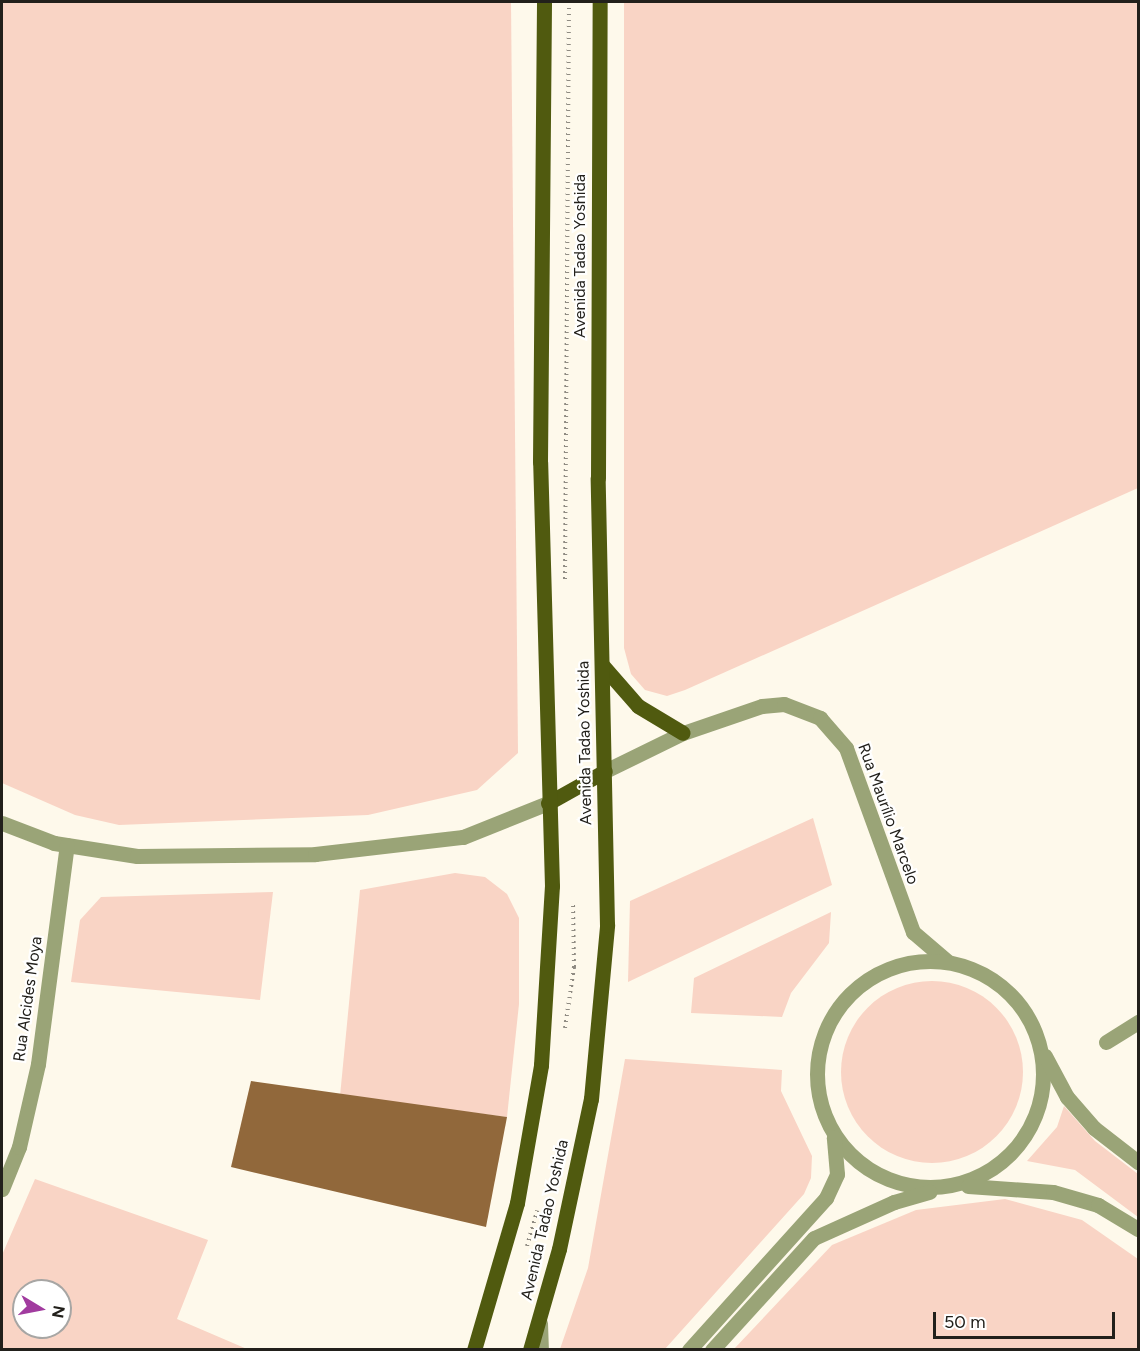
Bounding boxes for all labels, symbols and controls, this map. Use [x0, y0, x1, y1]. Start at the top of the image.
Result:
street label: Avenida Tadao Yoshida [570, 174, 590, 338]
street label: Avenida Tadao Yoshida [574, 661, 596, 825]
street label: Rua Maurílio Marcelo [854, 741, 922, 887]
street label: Rua Alcides Moya [10, 935, 46, 1063]
street label: Avenida Tadao Yoshida [517, 1138, 573, 1302]
north arrow [12, 1279, 72, 1339]
scale bar [936, 1300, 1118, 1338]
text: N [48, 1304, 69, 1320]
text: 50 m [944, 1311, 986, 1333]

